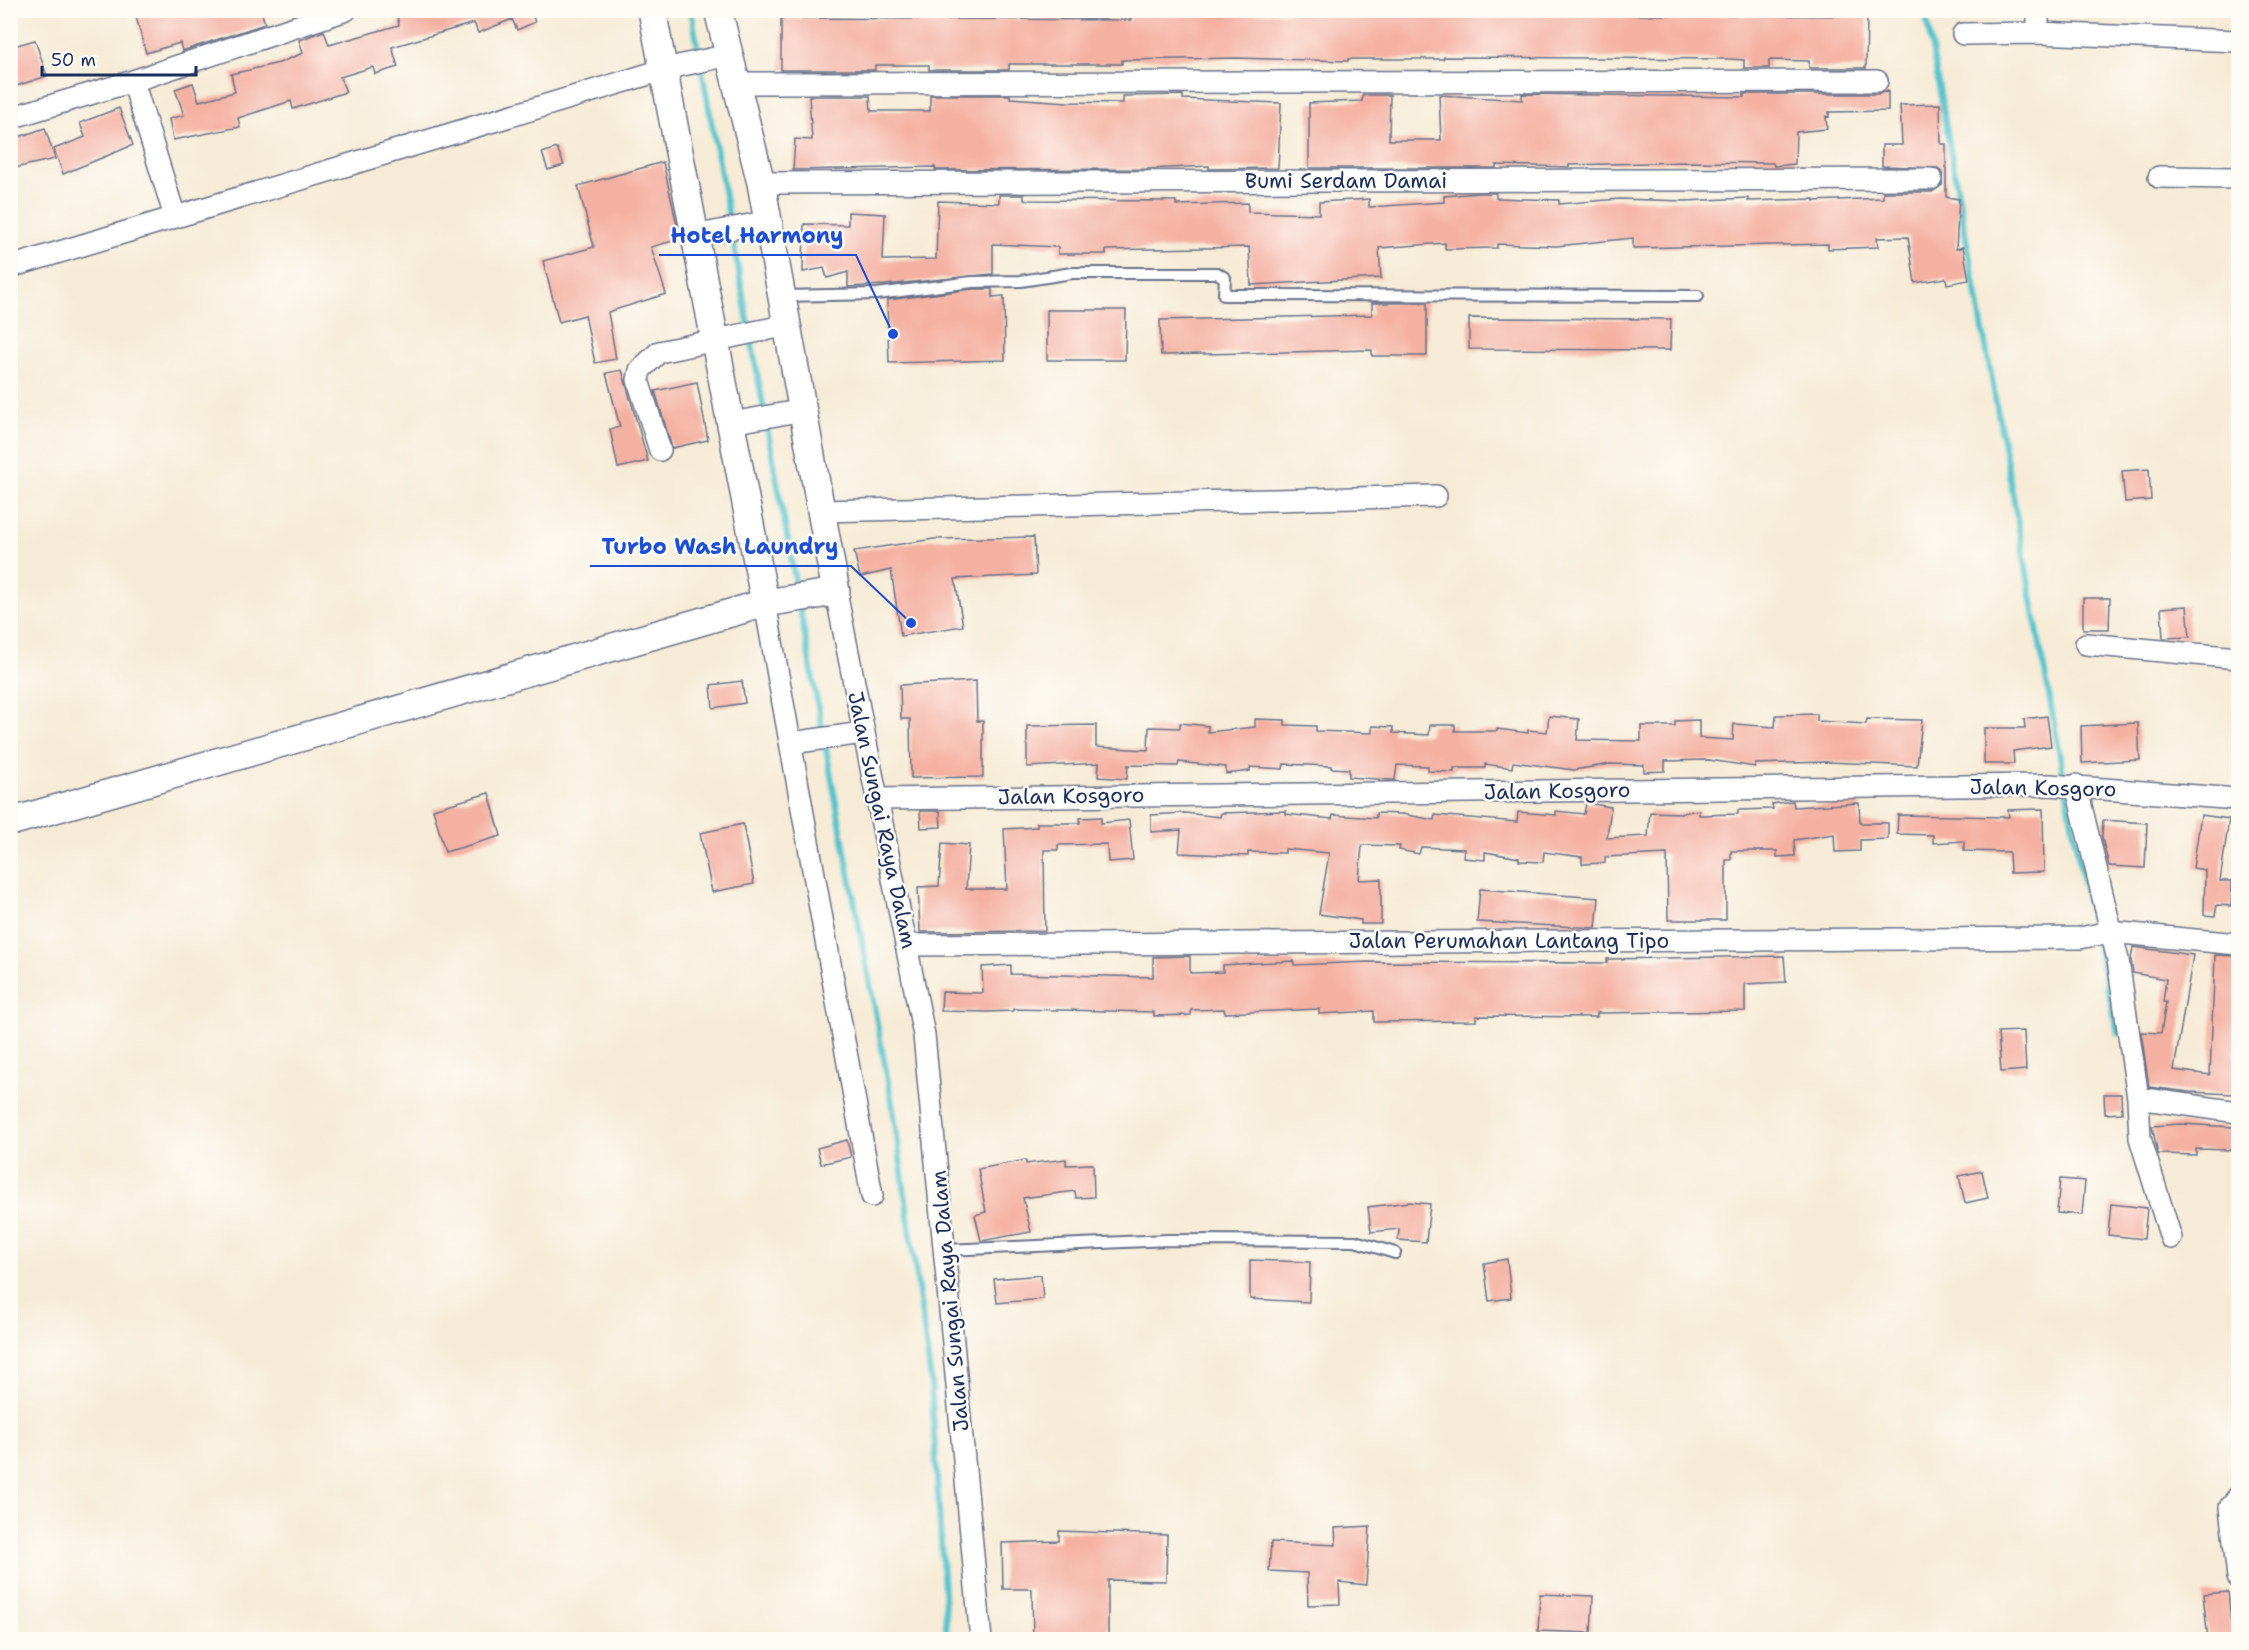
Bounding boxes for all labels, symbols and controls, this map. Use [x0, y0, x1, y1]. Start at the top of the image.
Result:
scale bar [42, 39, 196, 77]
text: 50 m [51, 48, 96, 72]
street label: Bumi Serdam Damai [1245, 167, 1447, 195]
callout: Hotel Harmony [659, 215, 856, 255]
text: Hotel Harmony [671, 221, 843, 250]
callout: Turbo Wash Laundry [590, 526, 851, 566]
text: Turbo Wash Laundry [601, 532, 839, 561]
street label: Jalan Sungai Raya Dalam [841, 689, 923, 951]
street label: Jalan Kosgoro [1970, 773, 2116, 803]
street label: Jalan Kosgoro [1484, 776, 1630, 806]
street label: Jalan Kosgoro [998, 781, 1144, 811]
street label: Jalan Perumahan Lantang Tipo [1349, 927, 1669, 955]
street label: Jalan Sungai Raya Dalam [925, 1169, 975, 1433]

